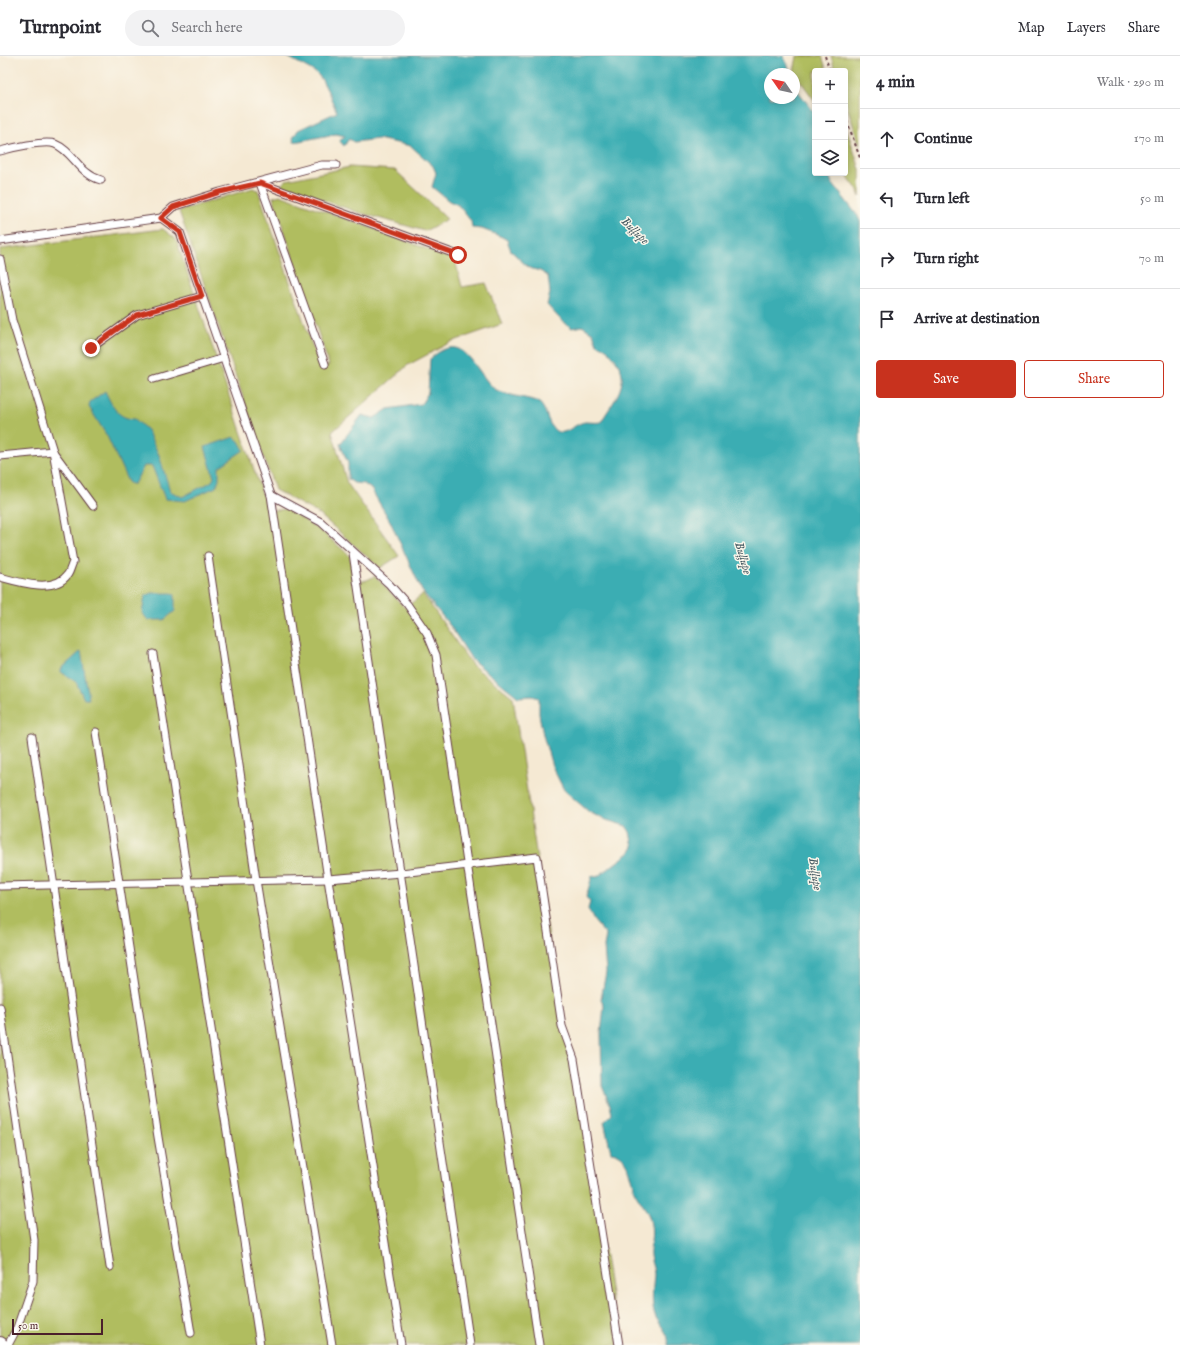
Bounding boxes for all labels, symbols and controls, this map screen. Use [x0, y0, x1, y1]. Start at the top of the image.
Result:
search box [125, 10, 405, 46]
text: Turnpoint [20, 16, 101, 40]
icon: search [139, 17, 161, 39]
text: Search here [171, 18, 243, 37]
text: Map [1018, 19, 1045, 37]
text: Layers [1067, 19, 1106, 37]
text: Share [1128, 19, 1160, 37]
north arrow [764, 68, 800, 104]
map controls [812, 68, 848, 176]
button: + [812, 68, 848, 104]
text: 4 min [876, 72, 915, 93]
text: Walk · 290 m [1097, 74, 1164, 91]
button: − [812, 104, 848, 140]
icon: ahead [876, 128, 898, 150]
text: Continue [914, 129, 972, 148]
text: 170 m [1134, 130, 1164, 147]
button: layers [812, 140, 848, 176]
icon: left [876, 188, 898, 210]
text: Turn left [914, 189, 970, 208]
text: 50 m [1140, 190, 1164, 207]
water label: Buļļupe [618, 214, 652, 248]
route start [449, 246, 467, 264]
icon: right [876, 248, 898, 270]
text: Turn right [914, 249, 979, 268]
text: 70 m [1139, 250, 1164, 267]
icon: arrive [876, 308, 898, 330]
text: Arrive at destination [914, 309, 1040, 328]
route end [82, 339, 100, 357]
button: Save [876, 360, 1016, 398]
button: Share [1024, 360, 1164, 398]
water label: Buļļupe [731, 540, 755, 576]
water label: Buļļupe [805, 857, 825, 891]
scale bar [12, 1317, 103, 1336]
text: 50 m [18, 1319, 38, 1333]

